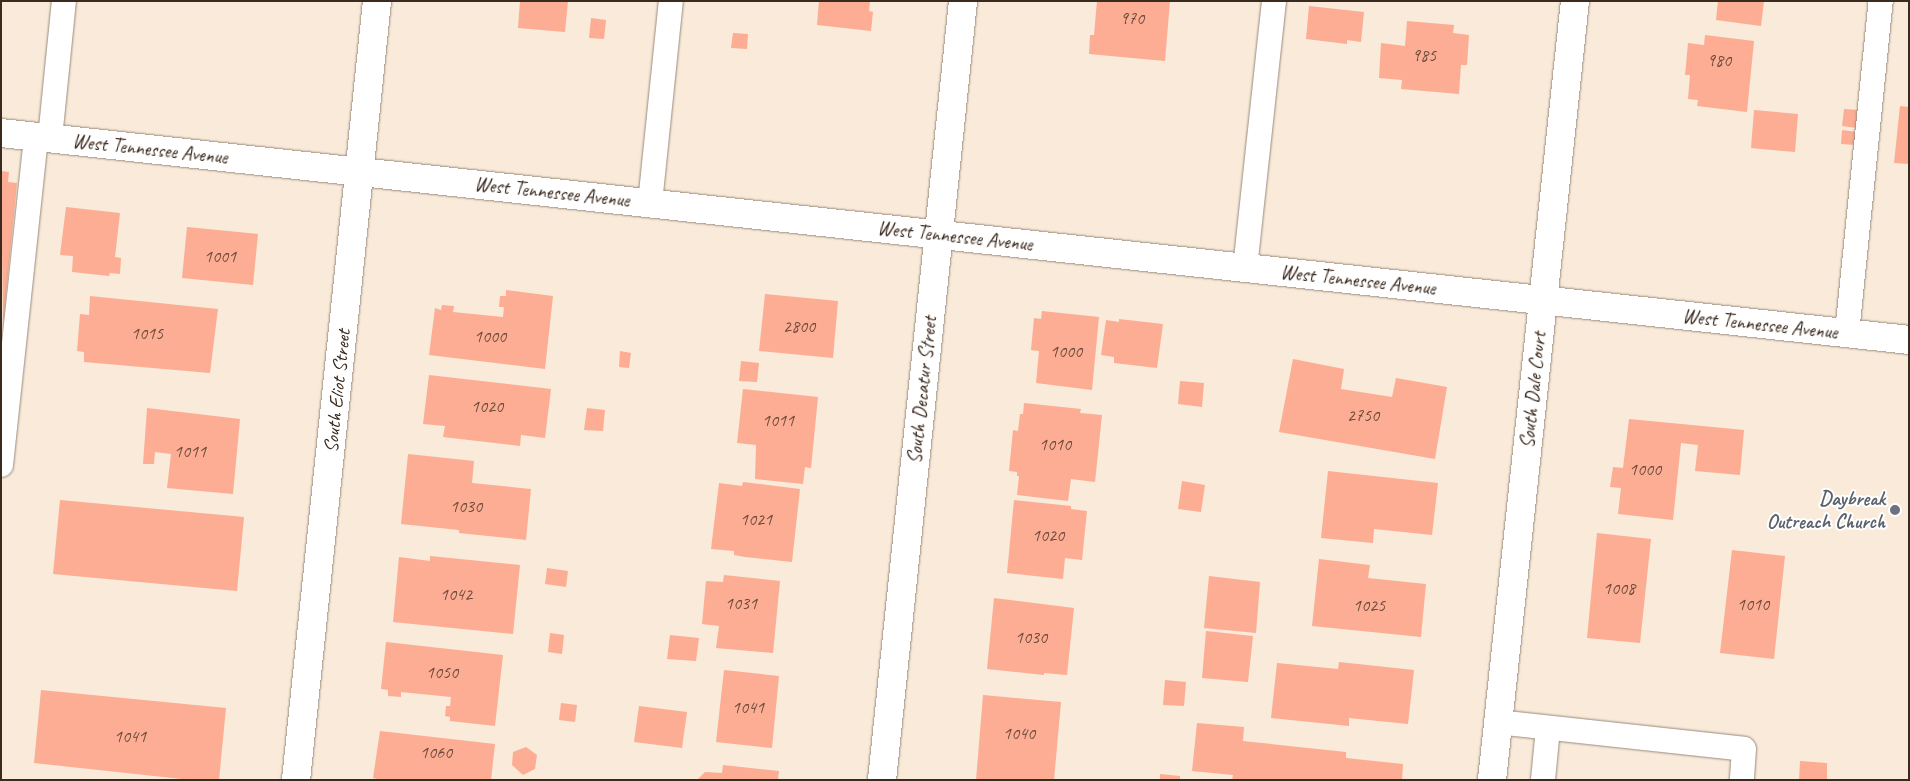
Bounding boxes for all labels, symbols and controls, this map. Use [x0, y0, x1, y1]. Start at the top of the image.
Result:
house number: 970 [1120, 7, 1144, 29]
house number: 985 [1412, 44, 1436, 66]
house number: 980 [1707, 49, 1731, 71]
street label: West Tennessee Avenue [72, 129, 228, 169]
street label: West Tennessee Avenue [474, 172, 630, 212]
street label: West Tennessee Avenue [877, 216, 1033, 256]
house number: 1001 [204, 245, 236, 267]
street label: West Tennessee Avenue [1280, 260, 1436, 300]
street label: West Tennessee Avenue [1682, 304, 1838, 344]
house number: 2800 [783, 315, 815, 337]
street label: South Decatur Street [902, 315, 942, 465]
house number: 1015 [131, 322, 163, 344]
house number: 1000 [474, 325, 506, 347]
street label: South Eliot Street [319, 328, 355, 454]
street label: South Dale Court [1515, 330, 1551, 450]
house number: 1000 [1050, 340, 1082, 362]
house number: 1020 [471, 395, 503, 417]
house number: 2750 [1347, 404, 1379, 426]
house number: 1011 [762, 409, 794, 431]
house number: 1010 [1039, 433, 1071, 455]
house number: 1011 [174, 440, 206, 462]
house number: 1000 [1629, 458, 1661, 480]
place label: Daybreak Outreach Church [1766, 486, 1885, 533]
house number: 1030 [450, 495, 482, 517]
marker: Daybreak Outreach Church [1889, 504, 1901, 516]
house number: 1021 [740, 508, 772, 530]
house number: 1020 [1032, 524, 1064, 546]
house number: 1008 [1603, 577, 1635, 599]
house number: 1042 [440, 583, 472, 605]
house number: 1031 [725, 592, 757, 614]
house number: 1010 [1737, 593, 1769, 615]
house number: 1025 [1353, 594, 1385, 616]
house number: 1030 [1015, 626, 1047, 648]
house number: 1050 [426, 661, 458, 683]
house number: 1041 [732, 696, 764, 718]
house number: 1040 [1003, 722, 1035, 744]
house number: 1041 [114, 725, 146, 747]
house number: 1060 [420, 741, 452, 763]

